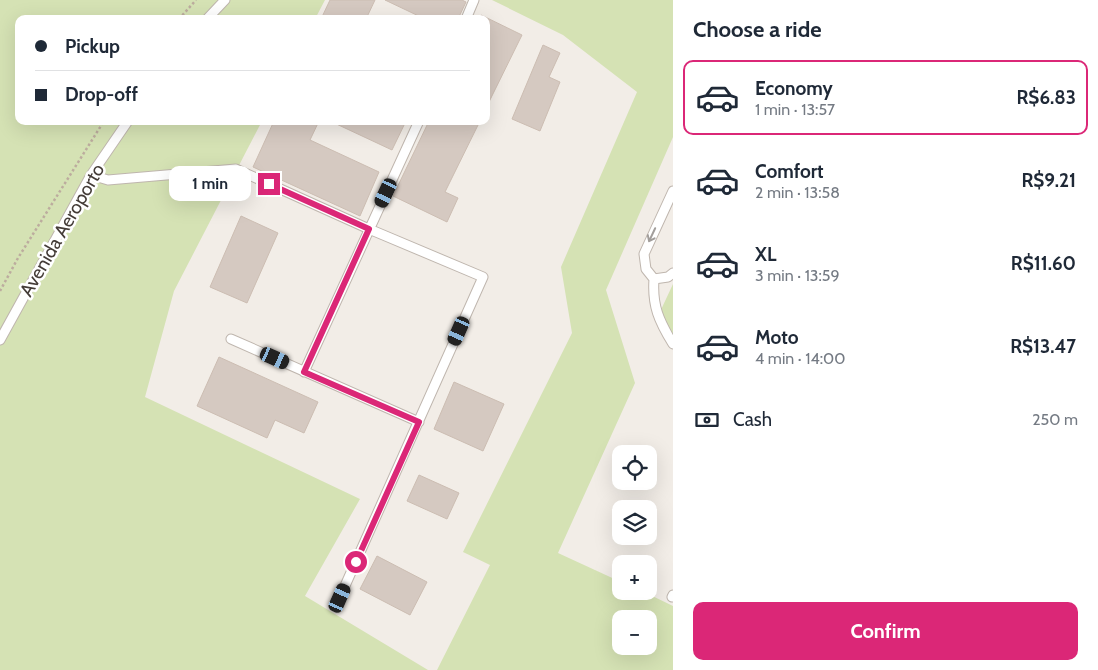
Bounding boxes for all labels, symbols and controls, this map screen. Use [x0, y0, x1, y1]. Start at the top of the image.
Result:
text: Choose a ride [693, 16, 822, 43]
text: Pickup [65, 35, 120, 58]
icon: car [695, 75, 740, 120]
text: Economy [755, 77, 833, 100]
text: Drop-off [65, 83, 138, 106]
text: R$6.83 [1016, 86, 1076, 109]
text: 1 min · 13:57 [755, 100, 835, 119]
icon: car [695, 158, 740, 203]
street label: Avenida Aeroporto [15, 159, 109, 301]
text: Comfort [755, 160, 824, 183]
callout: 1 min [169, 166, 252, 202]
text: R$9.21 [1021, 169, 1076, 192]
route end [258, 173, 280, 195]
text: 1 min [192, 174, 228, 193]
car [372, 176, 399, 210]
text: 2 min · 13:58 [755, 183, 840, 202]
one-way arrow [647, 227, 657, 242]
icon: car [695, 241, 740, 286]
text: XL [755, 243, 776, 266]
text: R$11.60 [1011, 252, 1076, 275]
text: 3 min · 13:59 [755, 266, 840, 285]
car [446, 314, 471, 348]
icon: car [695, 324, 740, 369]
text: Moto [755, 326, 799, 349]
text: R$13.47 [1010, 335, 1076, 358]
car [258, 345, 291, 371]
text: 4 min · 14:00 [755, 349, 845, 368]
icon: cash [693, 406, 721, 434]
text: Cash [733, 408, 772, 431]
text: 250 m [1032, 410, 1078, 429]
map controls [612, 445, 657, 655]
button: locate [612, 445, 657, 490]
button: layers [612, 500, 657, 545]
route start [345, 551, 367, 573]
button: + [612, 555, 657, 600]
car [327, 581, 352, 615]
button: Confirm [693, 602, 1078, 660]
button: − [612, 610, 657, 655]

